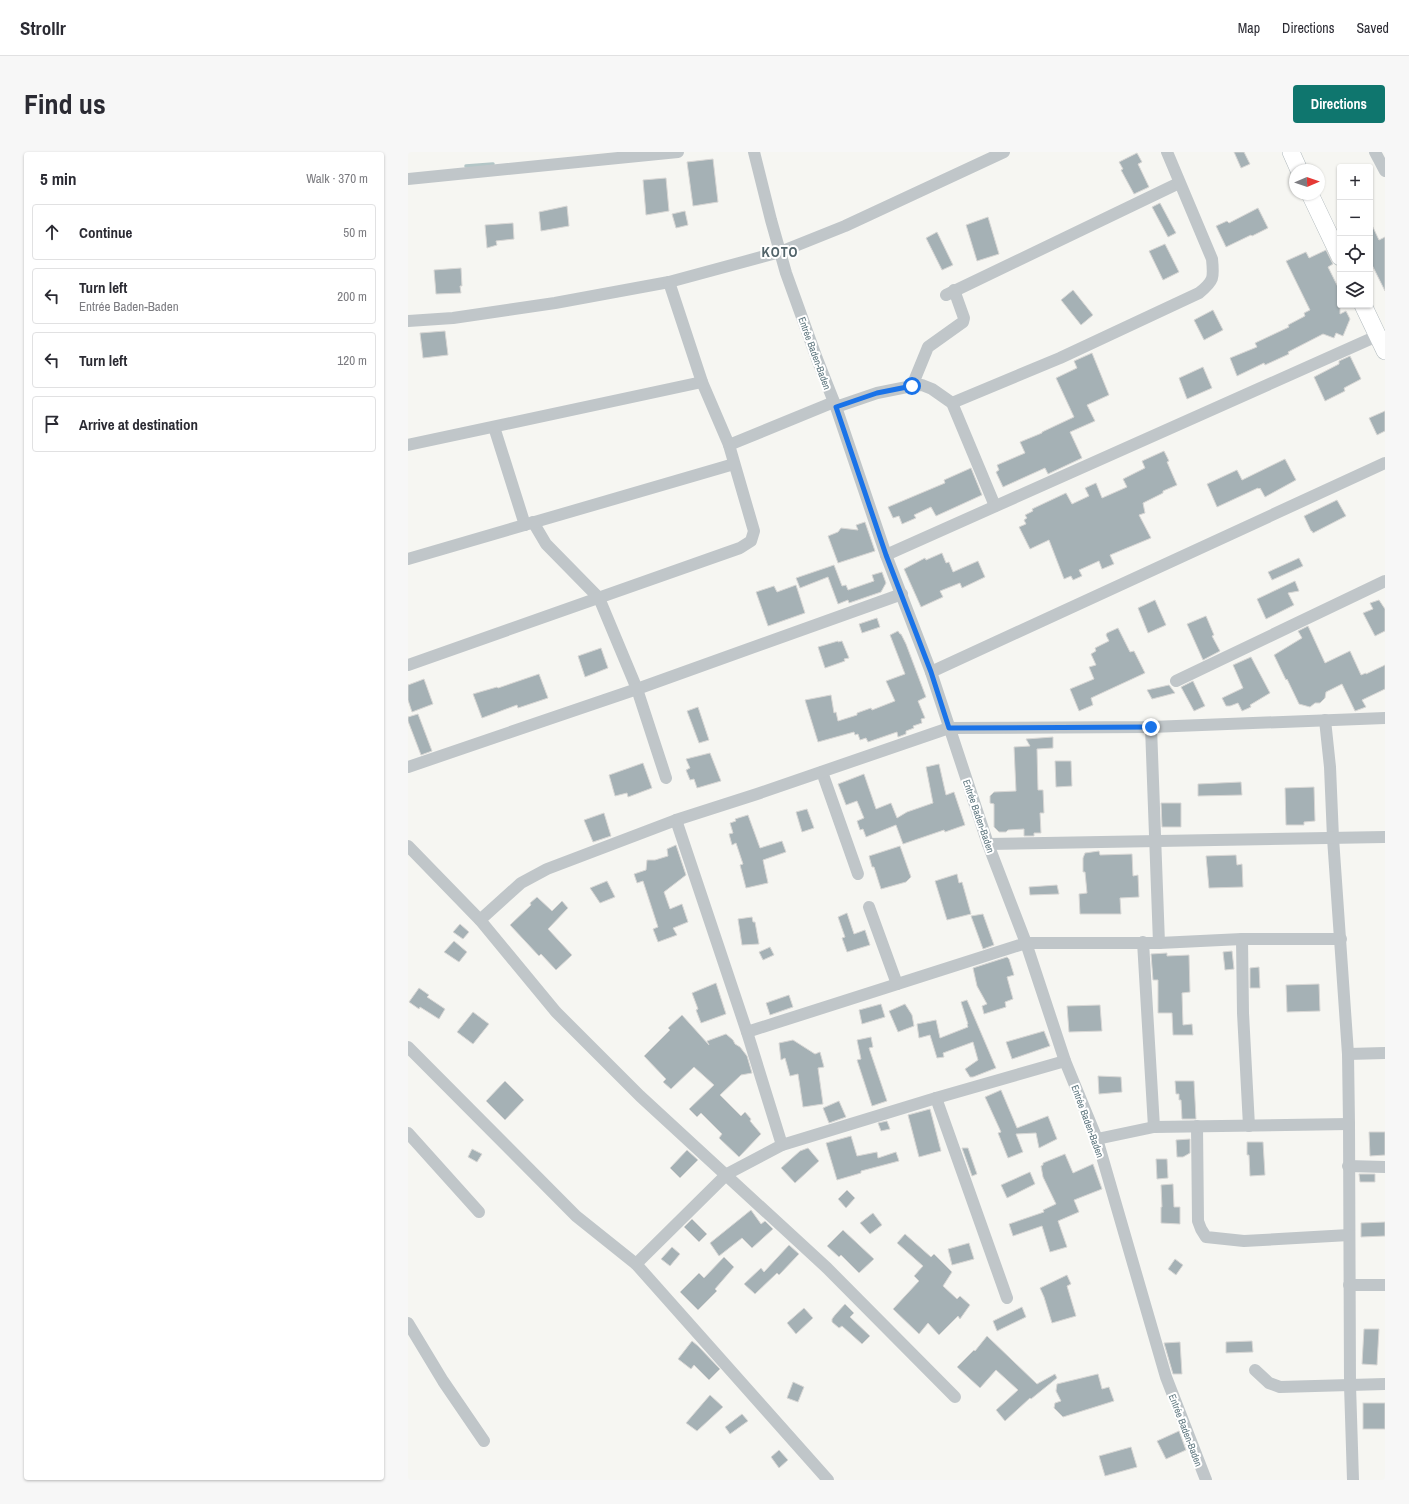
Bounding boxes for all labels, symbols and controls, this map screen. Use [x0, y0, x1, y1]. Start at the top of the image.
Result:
text: Strollr [20, 15, 66, 41]
text: Map [1238, 19, 1260, 37]
text: Directions [1282, 19, 1334, 37]
text: Saved [1356, 19, 1389, 37]
text: Find us [24, 85, 106, 123]
button: Directions [1293, 85, 1385, 123]
north arrow [1289, 164, 1325, 200]
map controls [1337, 164, 1373, 308]
button: + [1337, 164, 1373, 200]
text: 5 min [40, 167, 76, 190]
text: Walk · 370 m [306, 170, 368, 187]
button: − [1337, 200, 1373, 236]
icon: ahead [41, 221, 63, 243]
text: Continue [79, 222, 132, 243]
text: 50 m [343, 224, 367, 241]
button: locate [1337, 236, 1373, 272]
district label: KOTO [762, 243, 798, 261]
button: layers [1337, 272, 1373, 308]
text: Turn left [79, 277, 127, 298]
icon: left [41, 285, 63, 307]
text: 200 m [337, 288, 367, 305]
text: Entrée Baden-Baden [79, 298, 179, 315]
street label: Entrée Baden-Baden [795, 315, 834, 391]
icon: left [41, 349, 63, 371]
text: Turn left [79, 350, 127, 371]
text: 120 m [337, 352, 367, 369]
route start [903, 377, 921, 395]
icon: arrive [41, 413, 63, 435]
text: Arrive at destination [79, 414, 198, 435]
route end [1142, 718, 1160, 736]
street label: Entrée Baden-Baden [960, 778, 997, 854]
street label: Entrée Baden-Baden [1068, 1083, 1107, 1159]
street label: Entrée Baden-Baden [1166, 1392, 1205, 1468]

